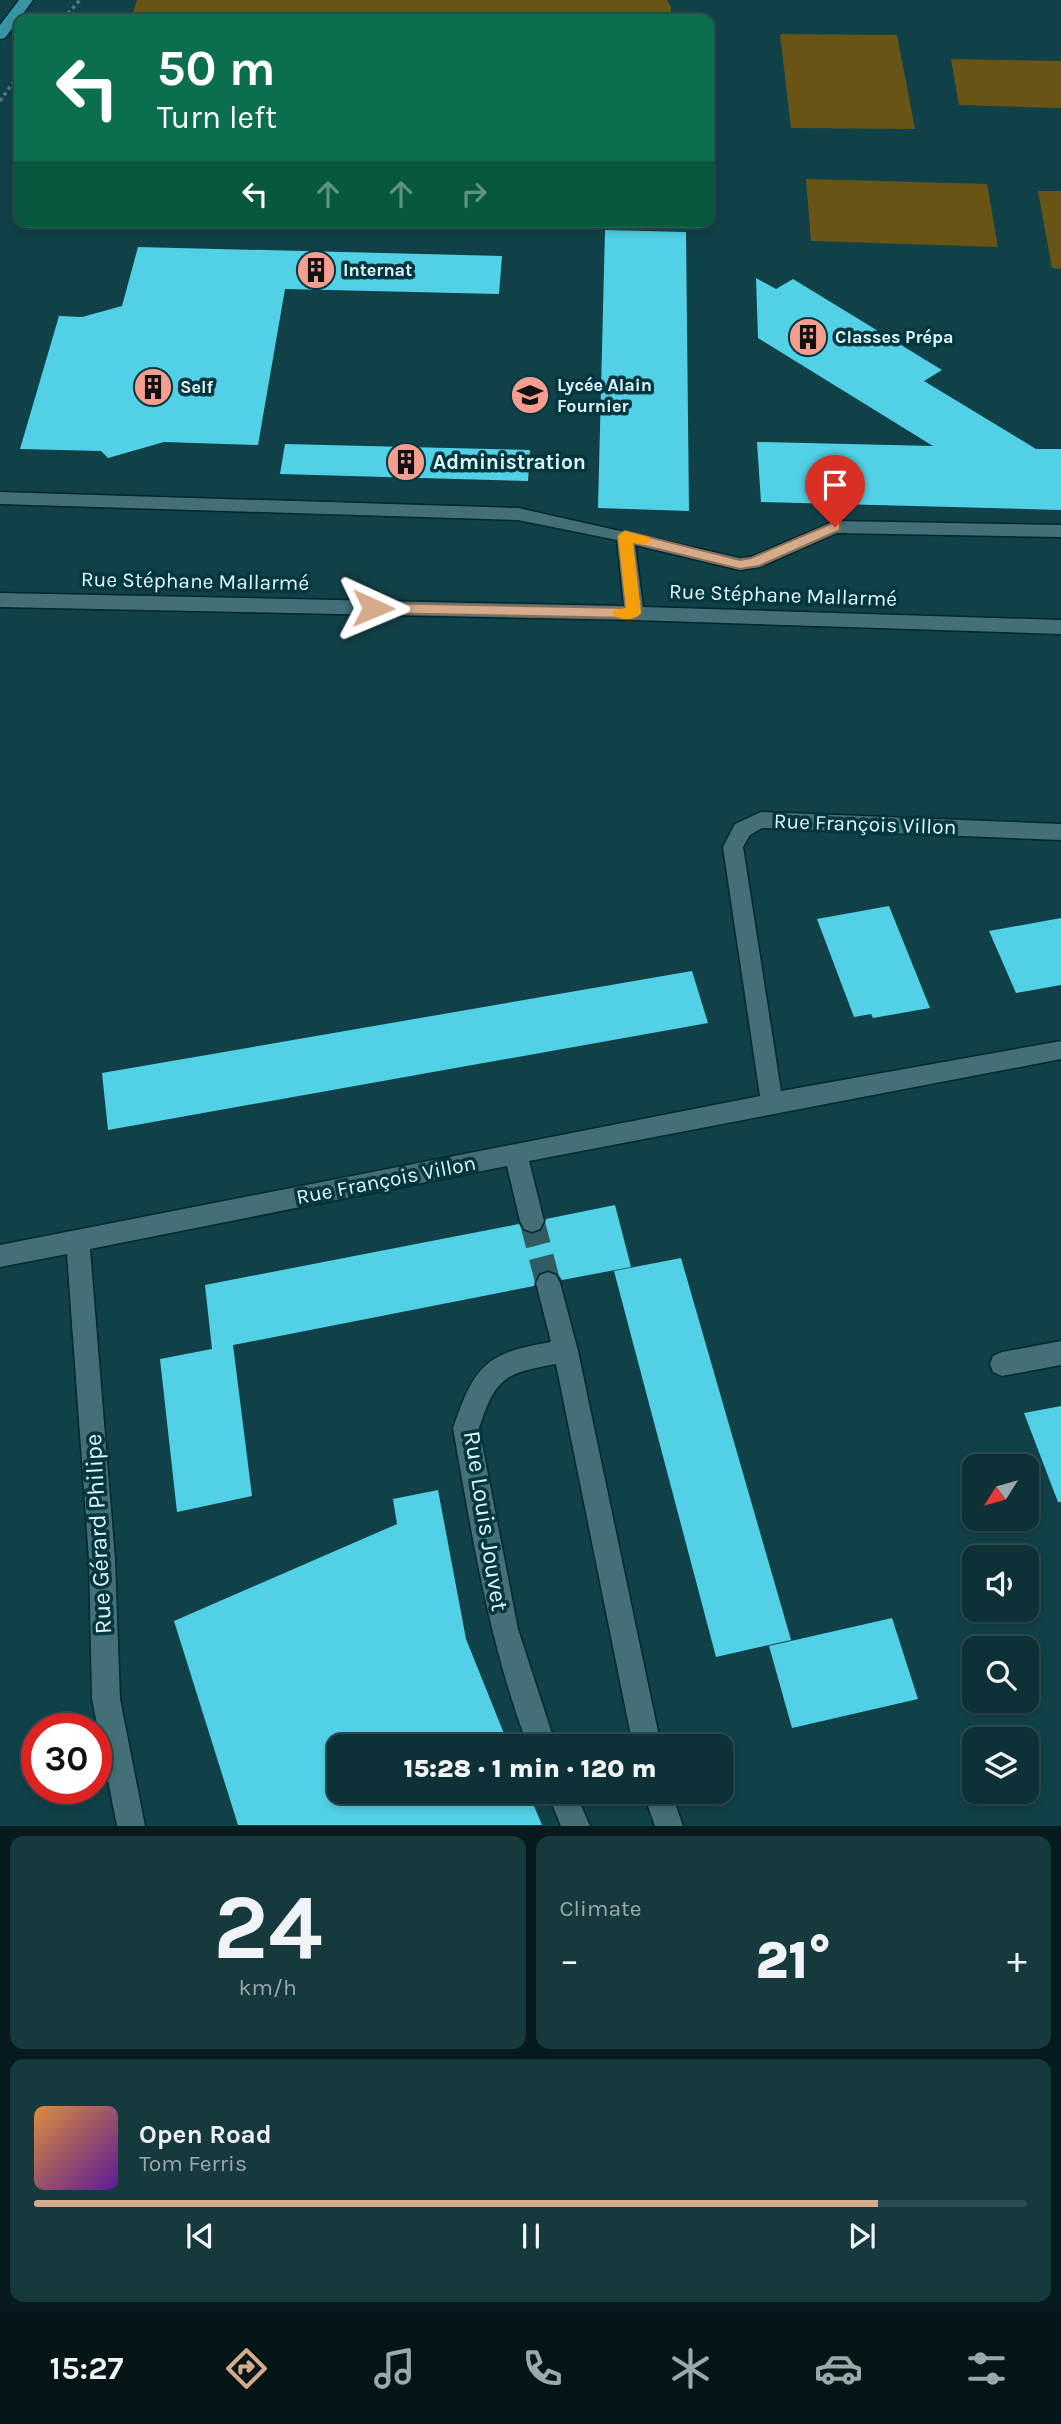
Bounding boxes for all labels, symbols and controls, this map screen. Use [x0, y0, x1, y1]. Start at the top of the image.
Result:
text: 50 m [157, 40, 275, 97]
icon: left [42, 42, 133, 133]
text: Turn left [157, 99, 277, 136]
icon: left [236, 175, 274, 213]
icon: ahead [309, 175, 347, 213]
icon: ahead [382, 175, 420, 213]
icon: right [455, 175, 493, 213]
building icon: Internat [295, 249, 337, 291]
place label: Internat [343, 259, 412, 281]
building icon: Classes Prépa [787, 316, 829, 358]
place label: Classes Prépa [835, 326, 954, 348]
building icon: Self [132, 366, 174, 408]
school or university icon: Lycée Alain Fournier [509, 374, 551, 416]
place label: Lycée Alain Fournier [557, 374, 652, 417]
place label: Self [180, 376, 213, 398]
building icon: Administration [385, 441, 427, 483]
place label: Administration [433, 450, 586, 474]
pin [805, 455, 865, 527]
icon: arrive [816, 466, 854, 504]
street label: Rue Stéphane Mallarmé [81, 567, 309, 595]
position arrow [336, 571, 410, 645]
street label: Rue Stéphane Mallarmé [668, 579, 898, 611]
street label: Rue François Villon [773, 809, 957, 839]
street label: Rue François Villon [294, 1151, 478, 1209]
street label: Rue Louis Jouvet [458, 1429, 514, 1613]
street label: Rue Gérard Philipe [79, 1433, 117, 1635]
north arrow [962, 1454, 1040, 1531]
map controls [962, 1454, 1039, 1804]
button: sound [962, 1545, 1039, 1622]
button: search [962, 1636, 1039, 1713]
speed limit sign: 30 [21, 1713, 112, 1804]
button: layers [962, 1727, 1039, 1804]
text: 15:28 · 1 min · 120 m [403, 1753, 657, 1784]
text: 24 [213, 1875, 322, 1981]
text: Climate [560, 1895, 642, 1922]
text: 21° [755, 1930, 831, 1991]
text: − [560, 1938, 579, 1983]
text: + [1007, 1938, 1027, 1983]
text: km/h [239, 1974, 297, 2001]
text: Open Road [139, 2119, 272, 2150]
text: Tom Ferris [139, 2150, 247, 2177]
icon: previous [181, 2217, 219, 2255]
icon: pause [512, 2217, 550, 2255]
icon: next [843, 2217, 881, 2255]
icon: directions [222, 2344, 271, 2393]
icon: music [370, 2344, 419, 2393]
icon: phone [518, 2344, 567, 2393]
icon: climate [666, 2344, 715, 2393]
icon: car [814, 2344, 863, 2393]
icon: filters [962, 2344, 1011, 2393]
text: 15:27 [50, 2350, 123, 2387]

